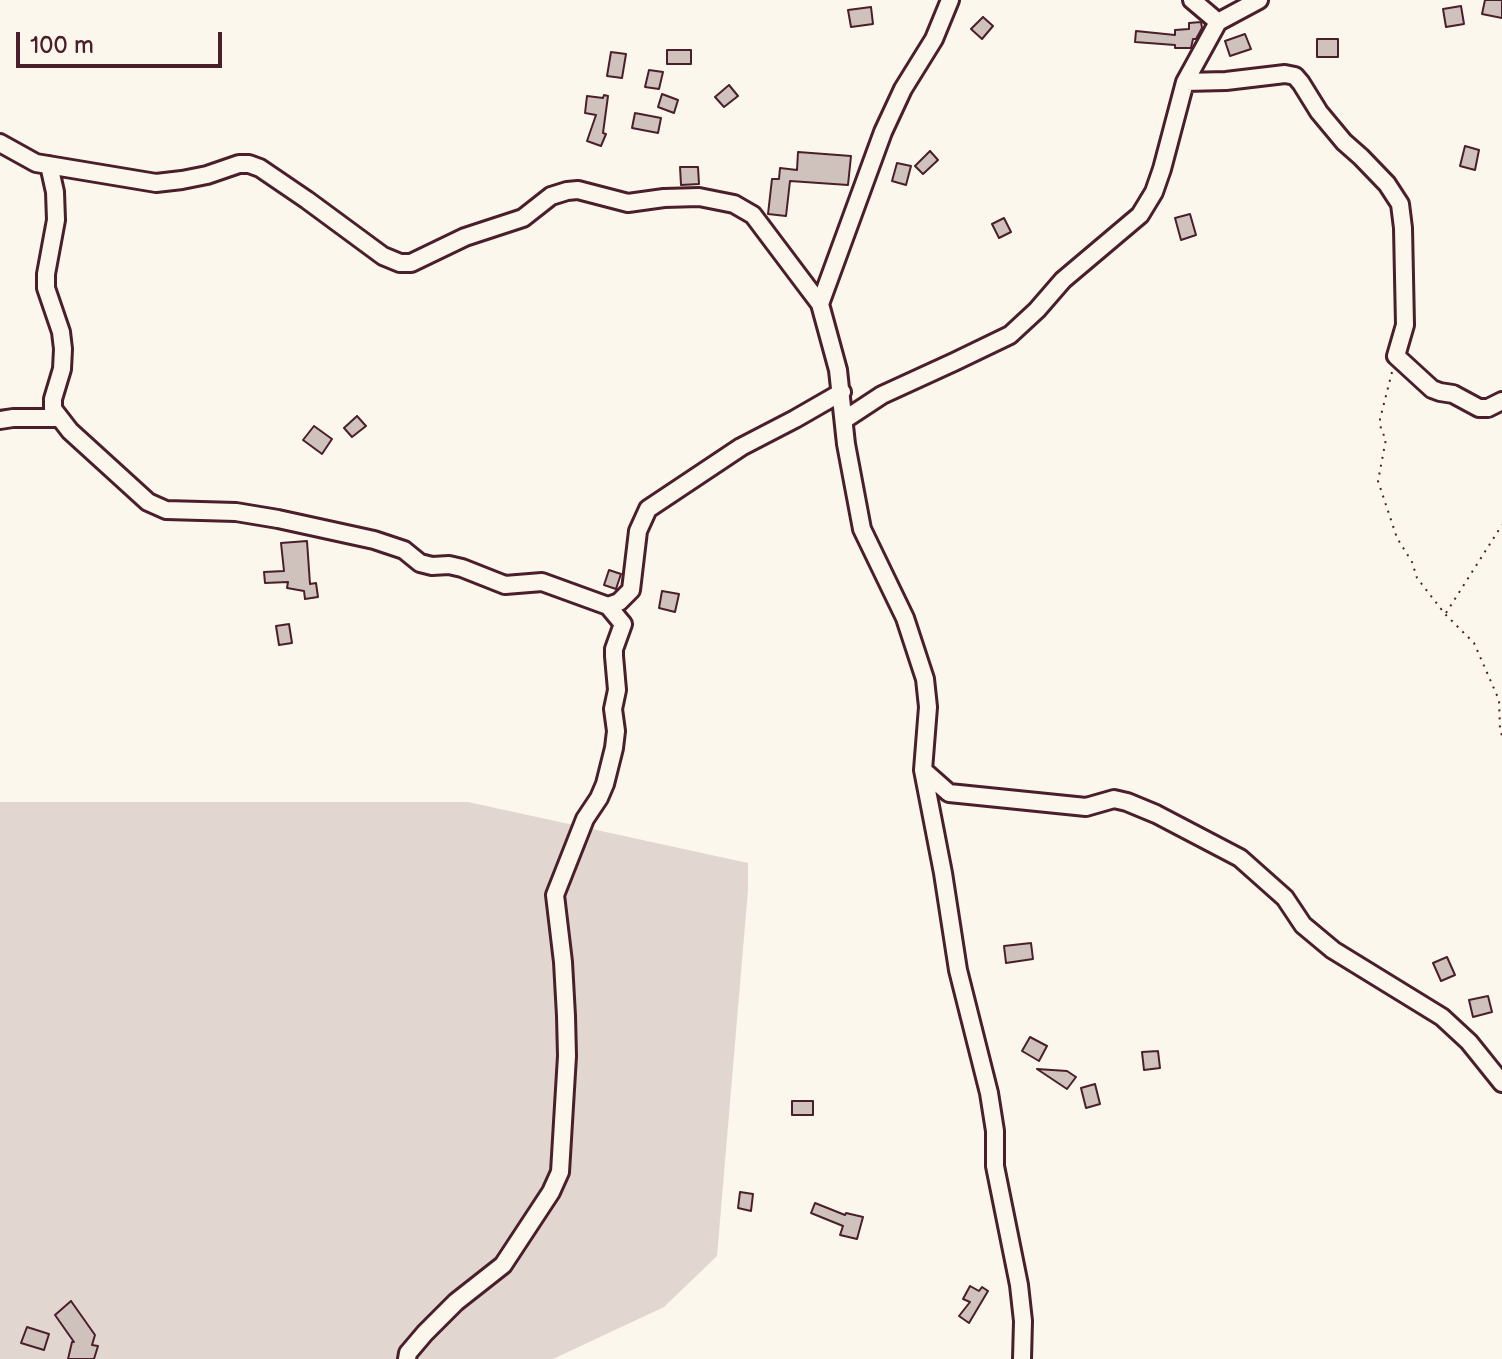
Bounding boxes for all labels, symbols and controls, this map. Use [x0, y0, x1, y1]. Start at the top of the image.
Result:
scale bar [20, 16, 226, 66]
text: 100 m [30, 31, 94, 60]

